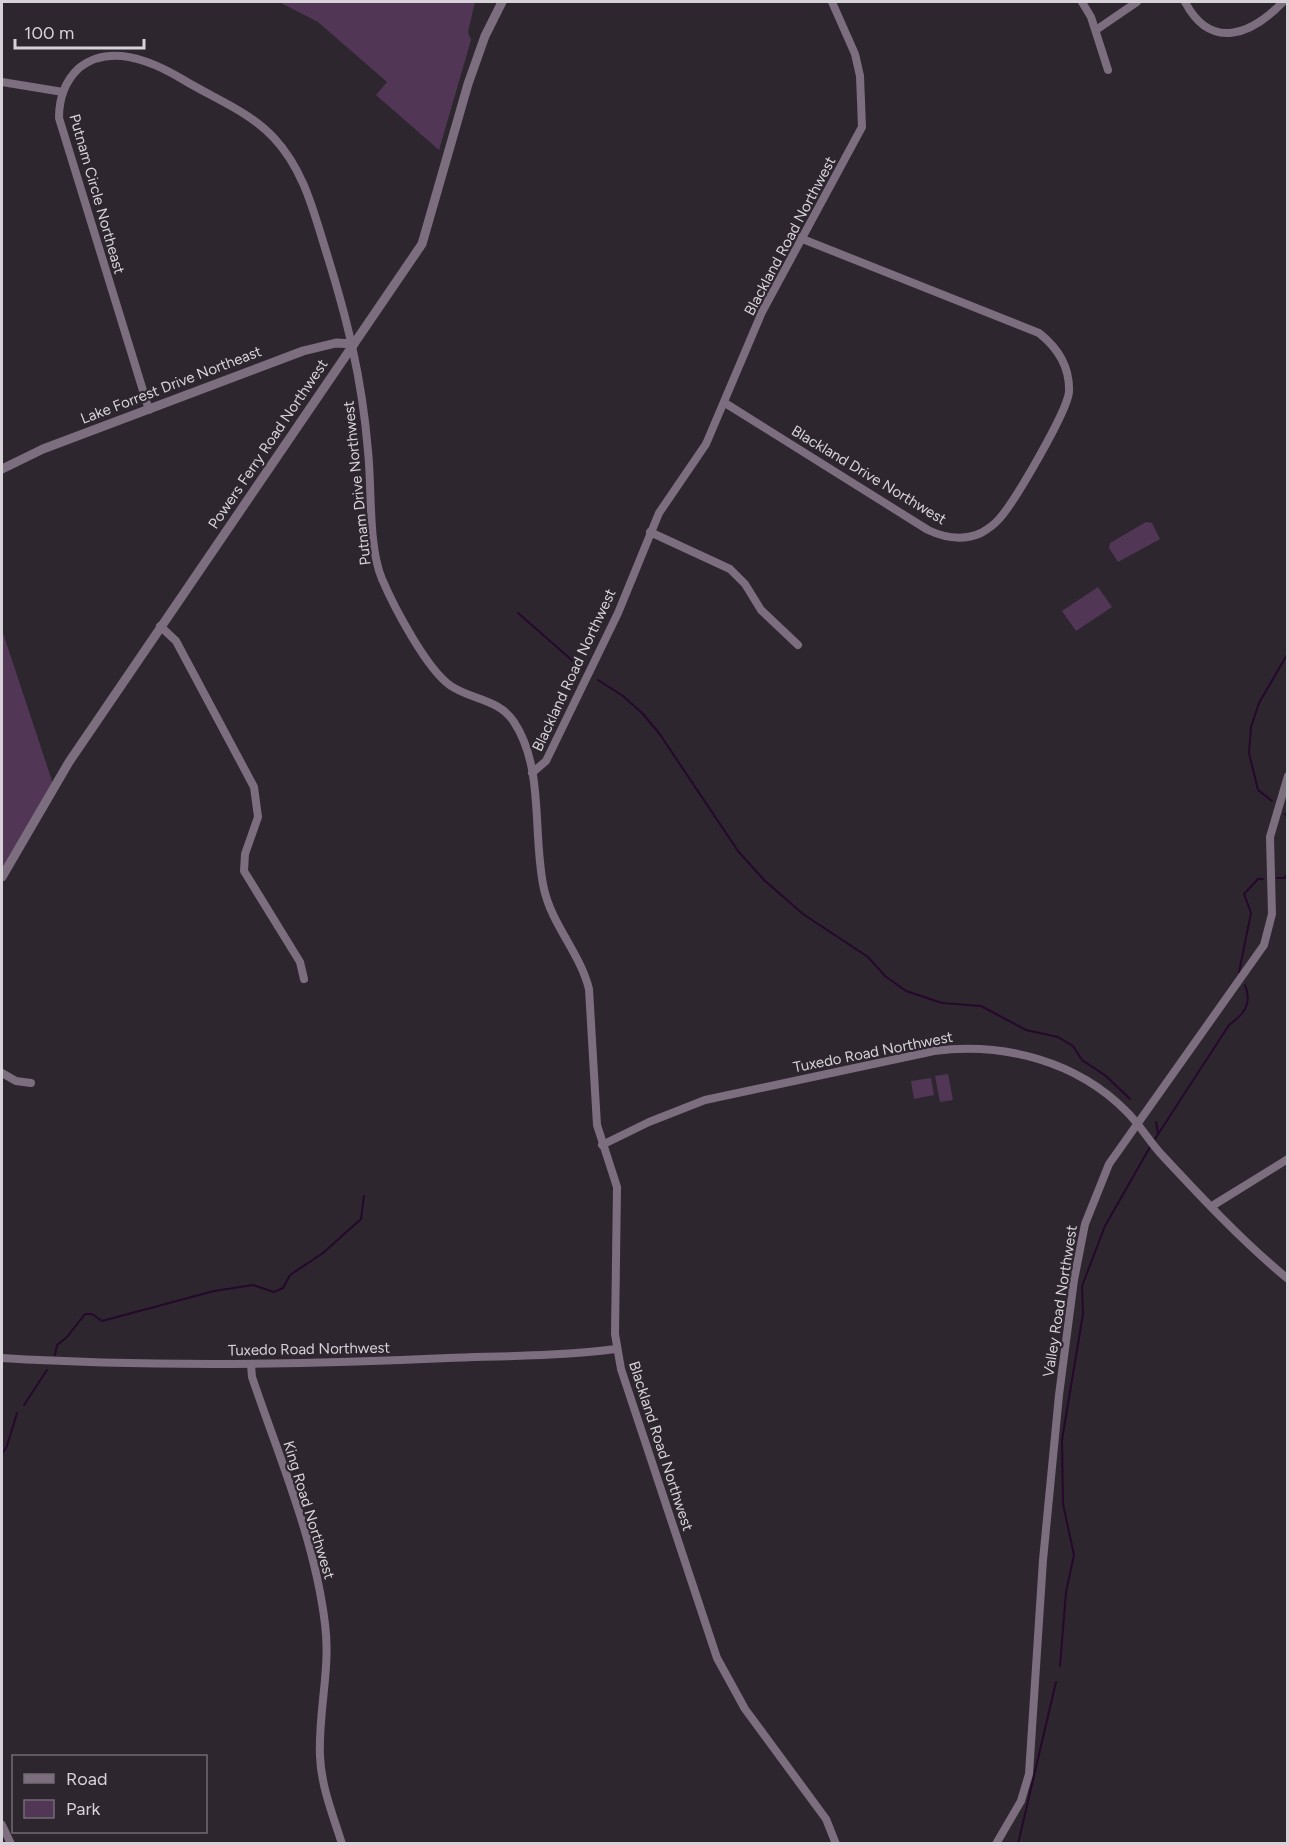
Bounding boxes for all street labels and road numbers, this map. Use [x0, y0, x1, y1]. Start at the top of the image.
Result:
street label: Putnam Circle Northeast [66, 112, 129, 276]
street label: Blackland Road Northwest [740, 153, 840, 319]
street label: Lake Forrest Drive Northeast [78, 342, 264, 428]
street label: Powers Ferry Road Northwest [204, 356, 332, 532]
street label: Putnam Drive Northwest [339, 400, 375, 566]
street label: Blackland Drive Northwest [788, 422, 950, 529]
street label: Blackland Road Northwest [528, 586, 620, 754]
street label: Tuxedo Road Northwest [792, 1028, 955, 1076]
street label: Valley Road Northwest [1039, 1223, 1081, 1378]
street label: Tuxedo Road Northwest [228, 1339, 391, 1359]
street label: Blackland Road Northwest [625, 1359, 697, 1533]
street label: King Road Northwest [279, 1439, 339, 1582]

